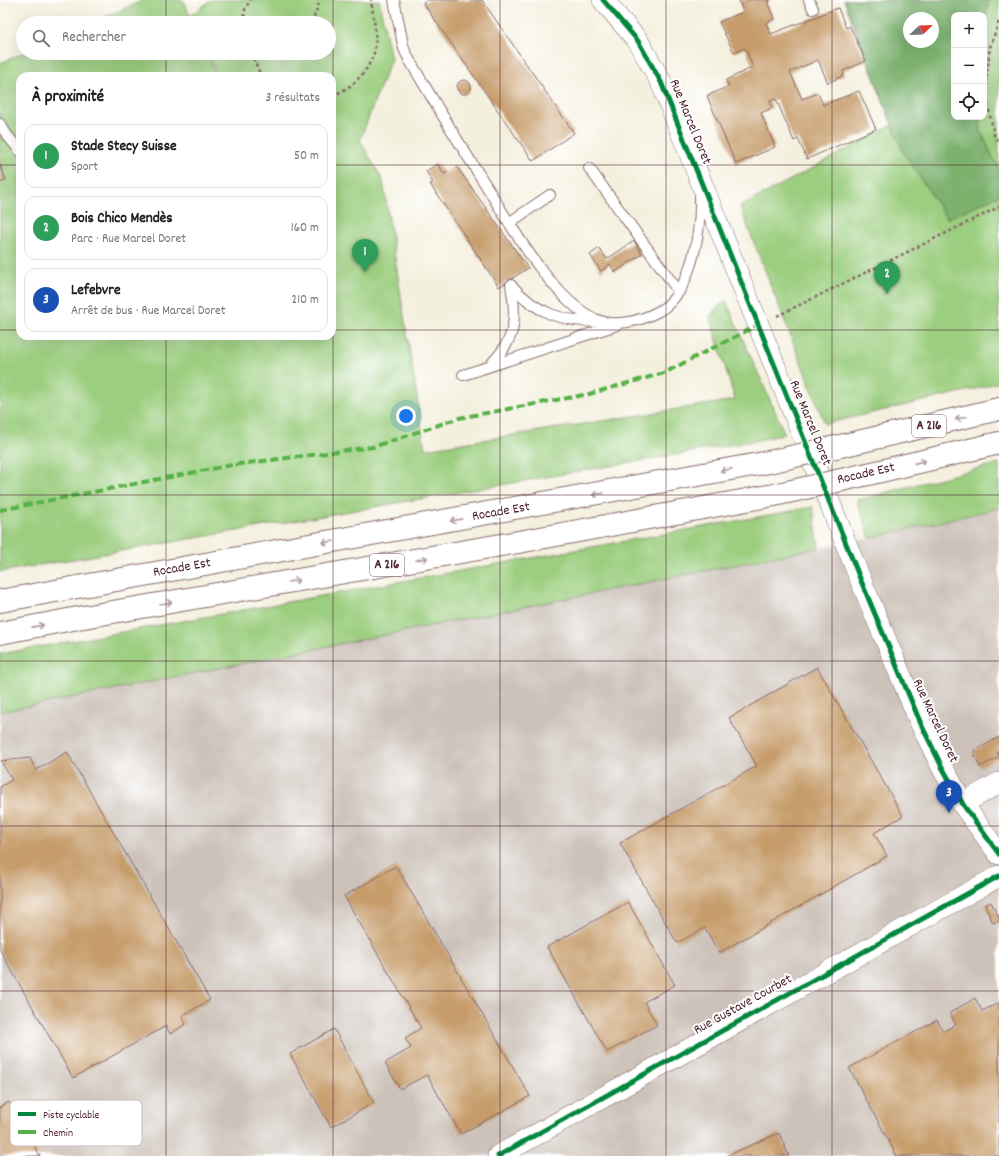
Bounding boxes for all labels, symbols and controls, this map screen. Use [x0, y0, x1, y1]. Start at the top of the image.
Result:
north arrow [903, 12, 939, 48]
map controls [951, 12, 987, 120]
button: + [951, 12, 987, 48]
search box [16, 16, 336, 60]
icon: search [30, 27, 52, 49]
text: Rechercher [62, 27, 126, 49]
button: − [951, 48, 987, 84]
street label: Rue Marcel Doret [664, 76, 716, 168]
button: locate [951, 84, 987, 120]
text: À proximité [32, 86, 104, 110]
text: 3 résultats [265, 89, 320, 108]
text: Stade Stecy Suisse [71, 136, 177, 158]
text: 1 [45, 147, 47, 166]
text: 50 m [294, 147, 319, 166]
text: Sport [71, 158, 98, 177]
text: Bois Chico Mendès [71, 208, 173, 230]
text: 2 [43, 219, 49, 238]
text: 160 m [291, 219, 319, 238]
text: Parc · Rue Marcel Doret [71, 230, 186, 249]
pin: 1 [352, 239, 378, 272]
pin: 2 [874, 261, 900, 294]
text: Lefebvre [71, 280, 121, 302]
text: 3 [43, 291, 49, 310]
text: 210 m [291, 291, 319, 310]
text: Arrêt de bus · Rue Marcel Doret [71, 302, 226, 321]
street label: Rue Marcel Doret [784, 377, 836, 469]
your location [396, 406, 416, 426]
road number: A 216 [912, 415, 946, 437]
one-way arrow [955, 415, 968, 423]
street label: Rocade Est [835, 458, 897, 490]
one-way arrow [913, 458, 926, 465]
one-way arrow [720, 467, 733, 475]
one-way arrow [592, 490, 605, 498]
street label: Rocade Est [470, 497, 532, 527]
one-way arrow [450, 516, 463, 524]
one-way arrow [322, 539, 335, 547]
street label: Rocade Est [151, 553, 213, 583]
road number: A 216 [370, 554, 404, 576]
one-way arrow [415, 554, 428, 562]
one-way arrow [287, 577, 300, 585]
one-way arrow [159, 599, 172, 607]
one-way arrow [31, 621, 44, 629]
street label: Rue Marcel Doret [907, 676, 963, 766]
pin: 3 [936, 780, 962, 813]
street label: Rue Gustave Courbet [690, 970, 796, 1040]
legend [10, 1100, 142, 1146]
text: Piste cyclable [43, 1108, 100, 1124]
text: Chemin [43, 1126, 73, 1142]

